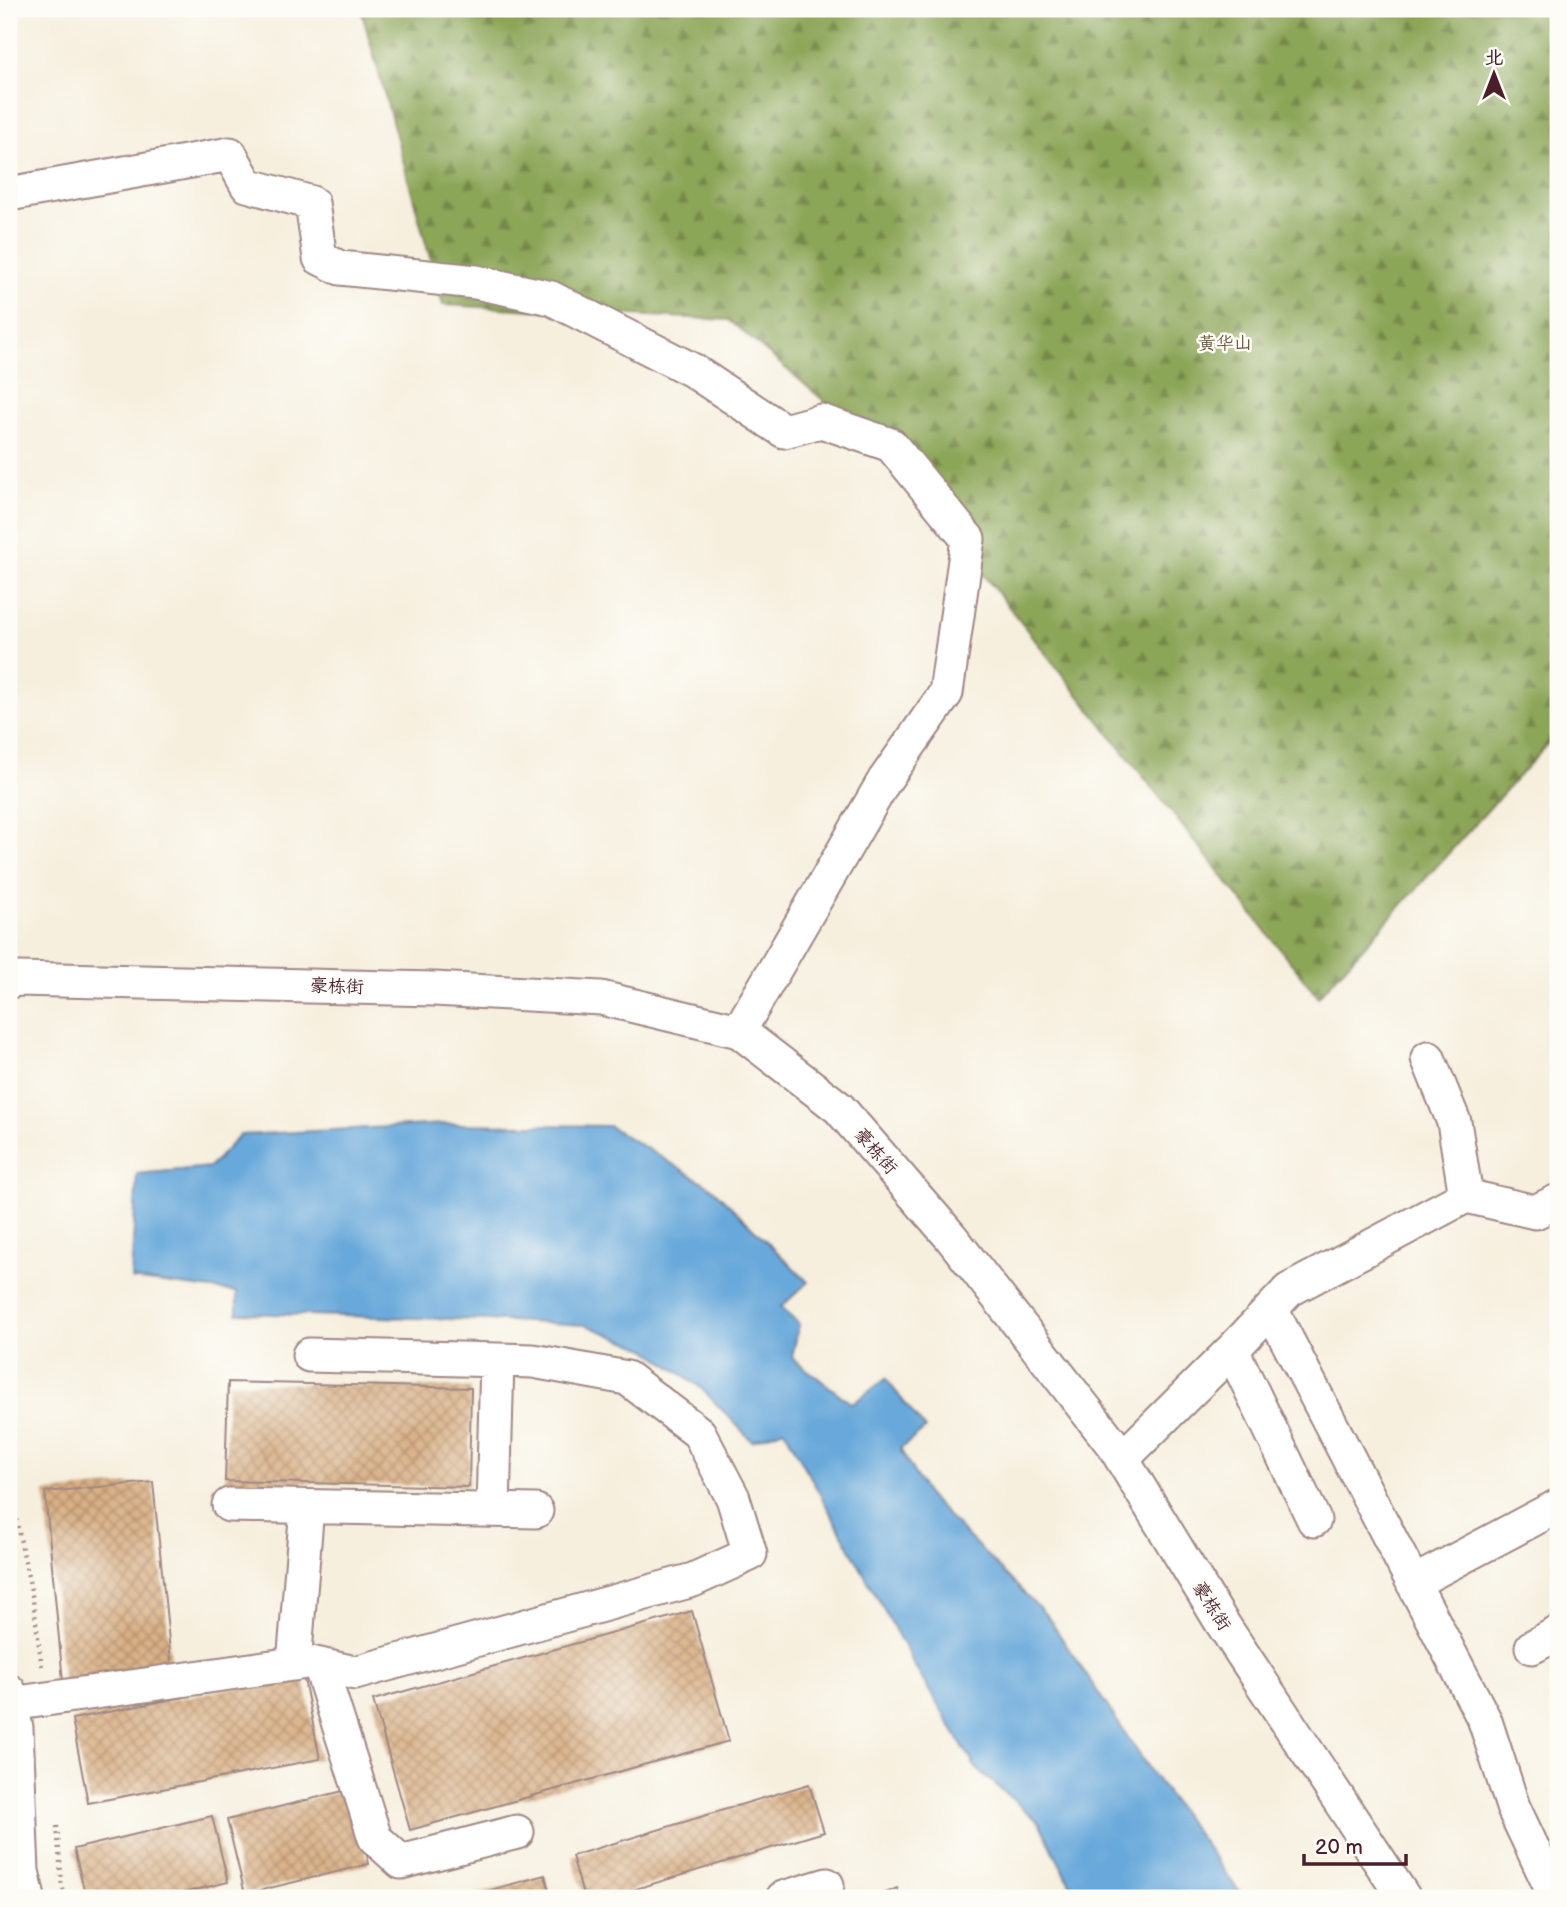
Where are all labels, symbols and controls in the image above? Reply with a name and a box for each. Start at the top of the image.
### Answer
north arrow [1458,38,1528,108]
text: 北 [1484,47,1504,70]
park label: 黄华山 [1198,333,1252,354]
street label: 豪栋街 [310,975,364,998]
street label: 豪栋街 [850,1124,901,1179]
street label: 豪栋街 [1188,1578,1235,1635]
scale bar [1304,1823,1406,1867]
text: 20 m [1315,1835,1363,1860]

